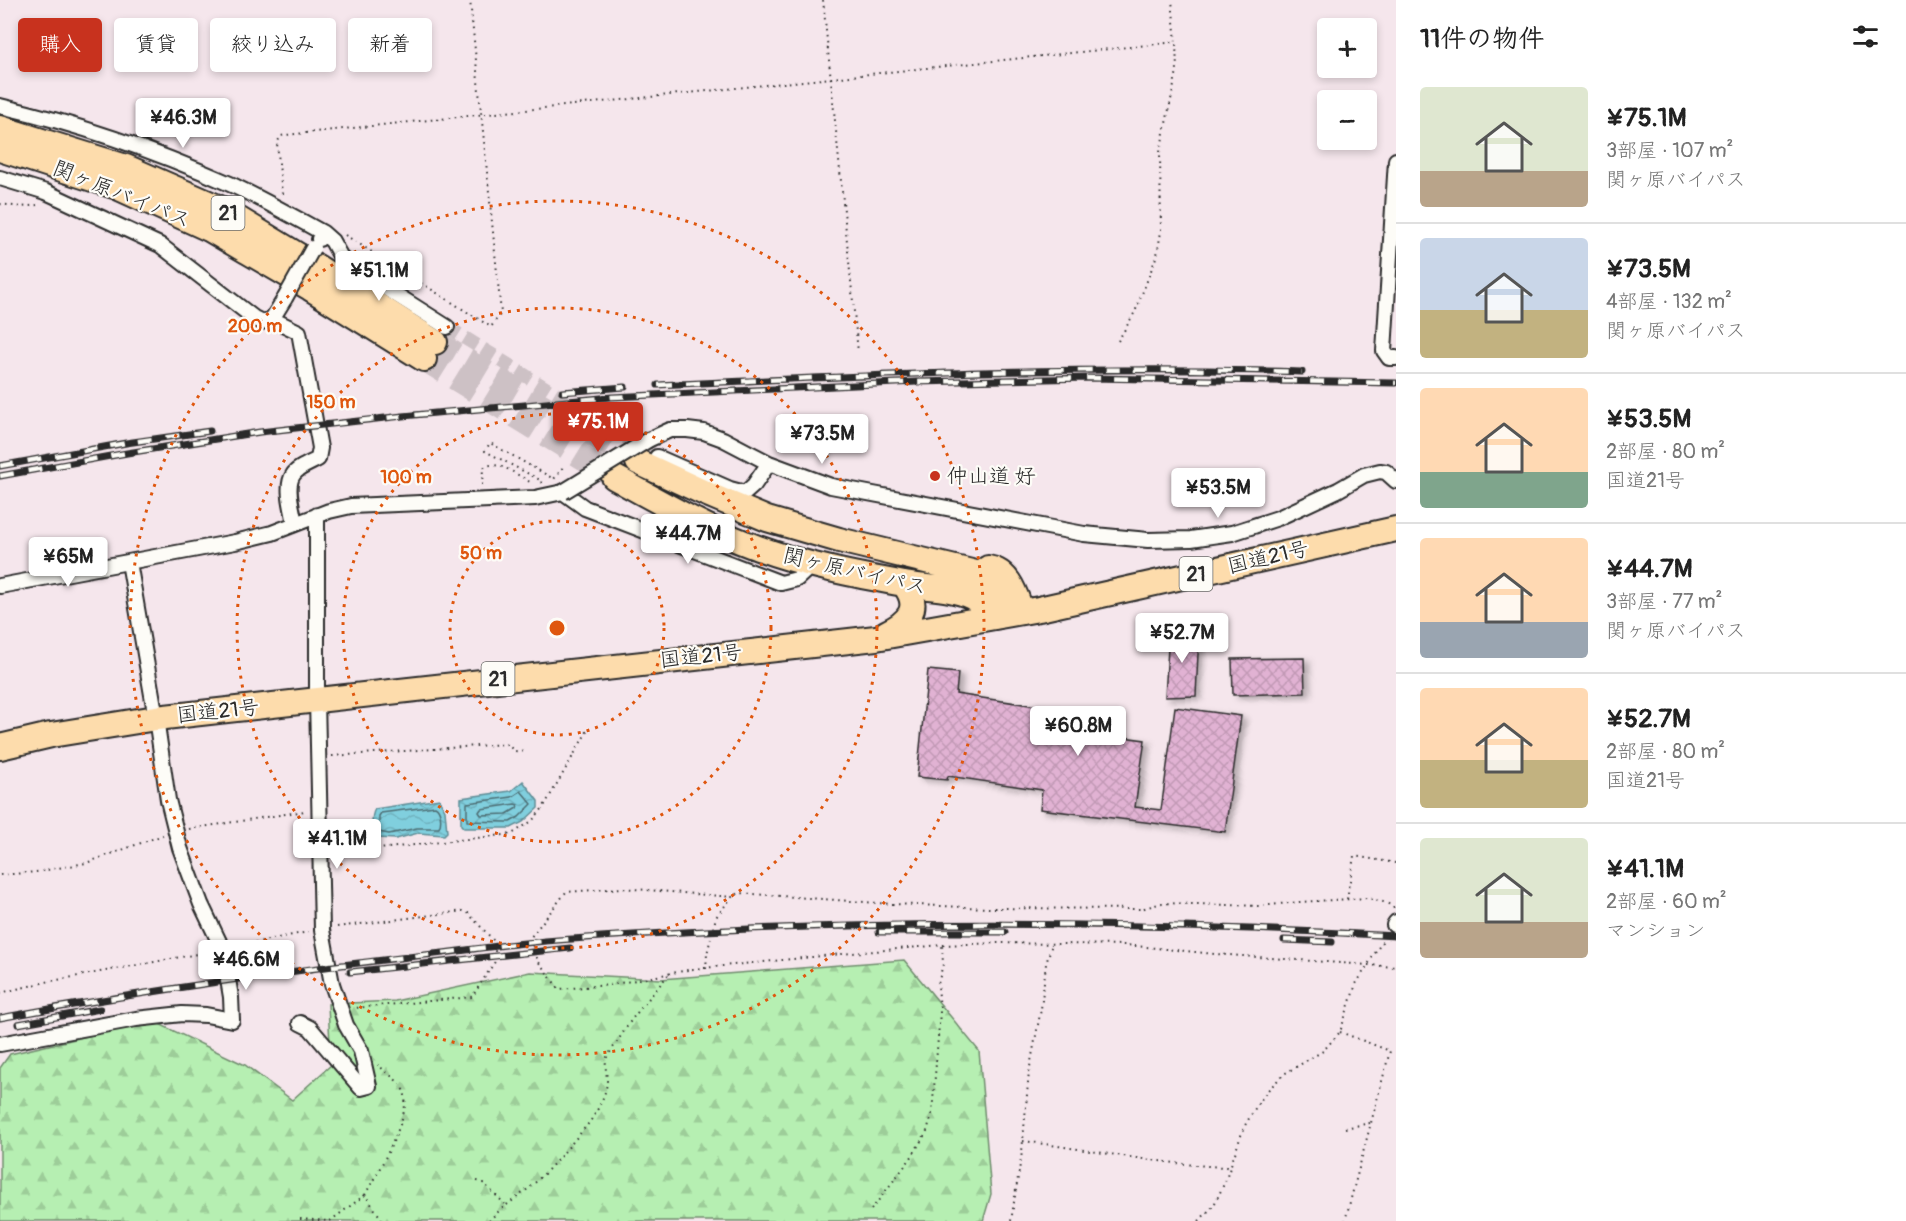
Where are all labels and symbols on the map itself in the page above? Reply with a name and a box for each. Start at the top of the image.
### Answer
pin: ¥46.3M [134,98,232,149]
street label: 関ヶ原バイパス [49,154,195,234]
road number: 21 [212,196,244,230]
pin: ¥51.1M [330,251,428,302]
text: 200 m [228,315,282,338]
text: 150 m [307,391,356,414]
pin: ¥75.1M [549,402,647,453]
pin: ¥73.5M [773,414,871,465]
place label: 仲山道 好 [947,463,1036,490]
text: 100 m [380,466,432,489]
pin: ¥53.5M [1169,468,1267,519]
marker: 仲山道 好 [928,469,942,483]
pin: ¥44.7M [639,514,737,565]
street label: 国道21号 [1225,535,1312,580]
pin: ¥65M [32,537,104,588]
text: 50 m [460,542,502,565]
street label: 関ヶ原バイパス [780,542,929,601]
road number: 21 [1180,557,1212,591]
pin: ¥52.7M [1133,613,1231,664]
centre of rings [547,618,567,638]
street label: 国道21号 [658,639,744,674]
road number: 21 [482,662,514,696]
street label: 国道21号 [175,694,261,729]
pin: ¥60.8M [1029,706,1127,757]
pin: ¥41.1M [288,819,386,870]
pin: ¥46.6M [197,940,295,991]

